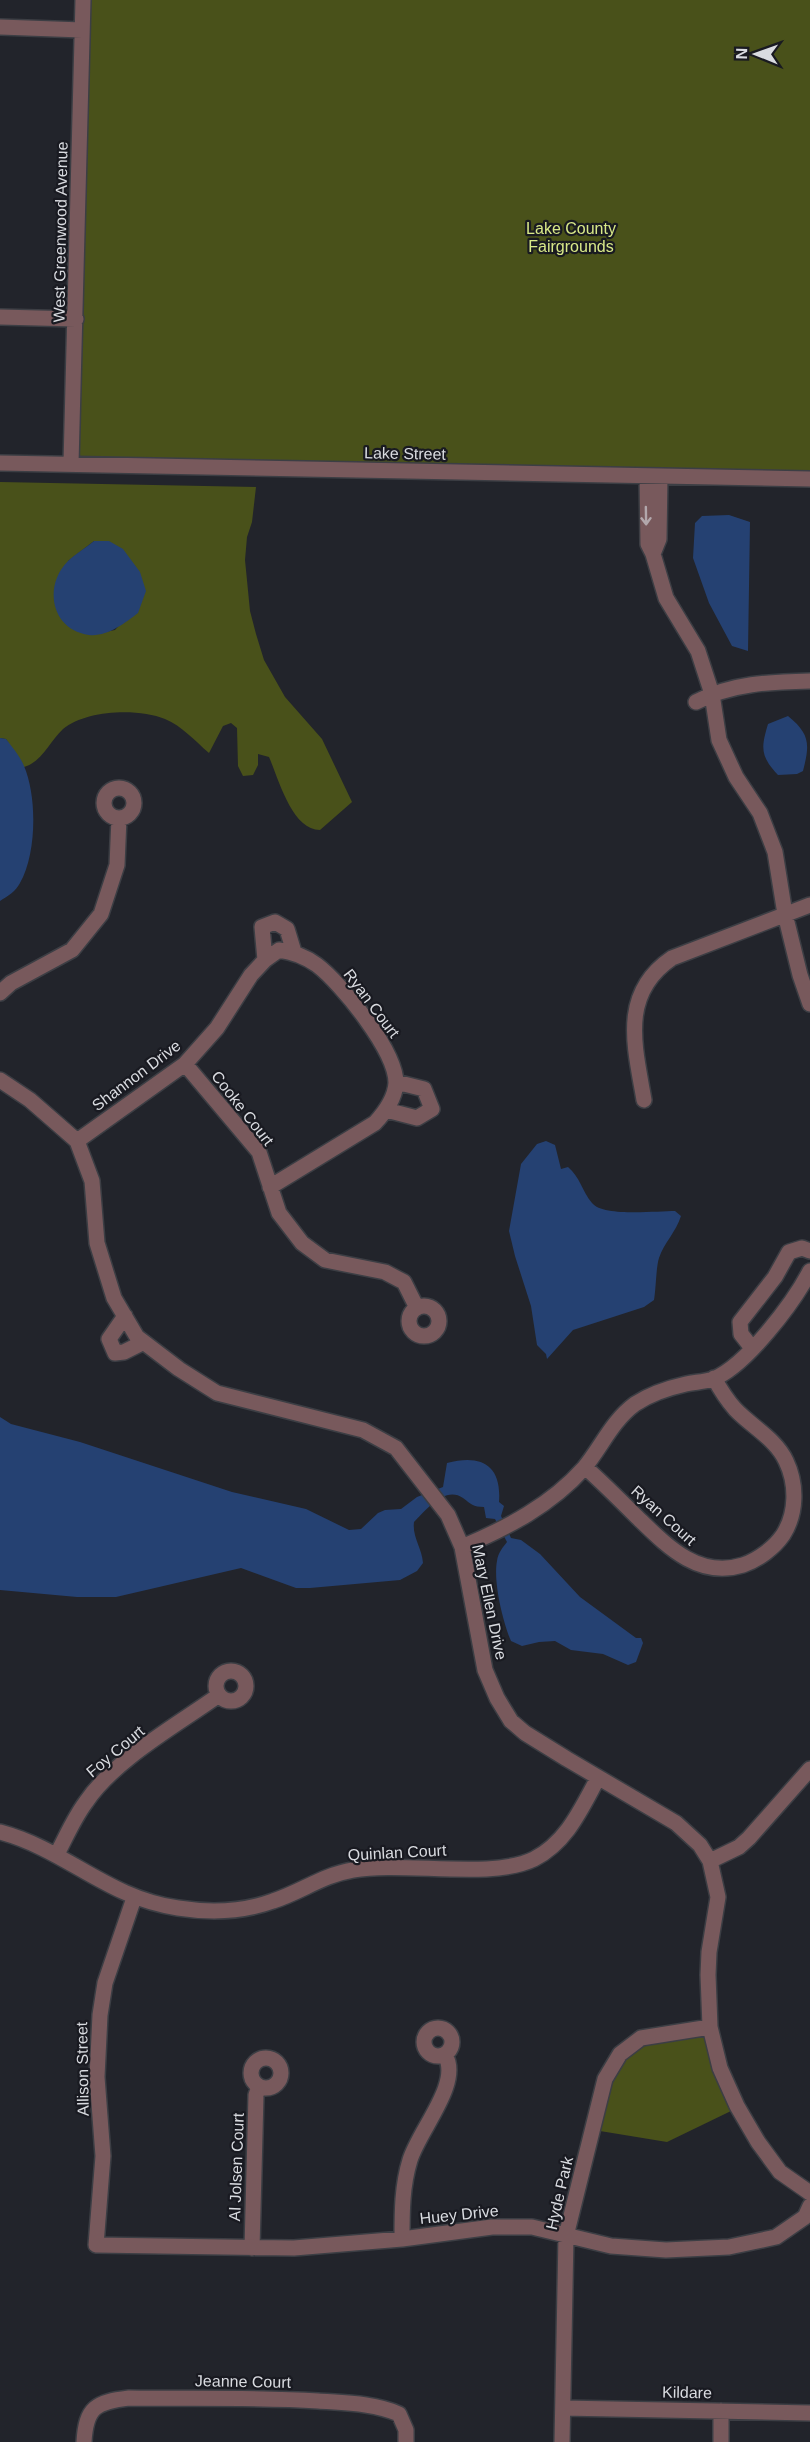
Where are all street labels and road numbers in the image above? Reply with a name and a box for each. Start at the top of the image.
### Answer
street label: West Greenwood Avenue [50,141,71,323]
street label: Lake Street [364,444,447,463]
street label: Ryan Court [340,966,403,1041]
street label: Shannon Drive [89,1037,184,1114]
street label: Cooke Court [208,1068,277,1149]
street label: Ryan Court [628,1482,700,1549]
street label: Mary Ellen Drive [469,1543,510,1661]
street label: Foy Court [83,1722,148,1780]
street label: Quinlan Court [347,1841,447,1864]
street label: Allison Street [73,2021,92,2116]
street label: Al Jolsen Court [226,2112,247,2222]
street label: Hyde Park [543,2154,576,2231]
street label: Huey Drive [419,2202,499,2227]
street label: Jeanne Court [195,2372,292,2391]
street label: Kildare [662,2384,712,2401]

